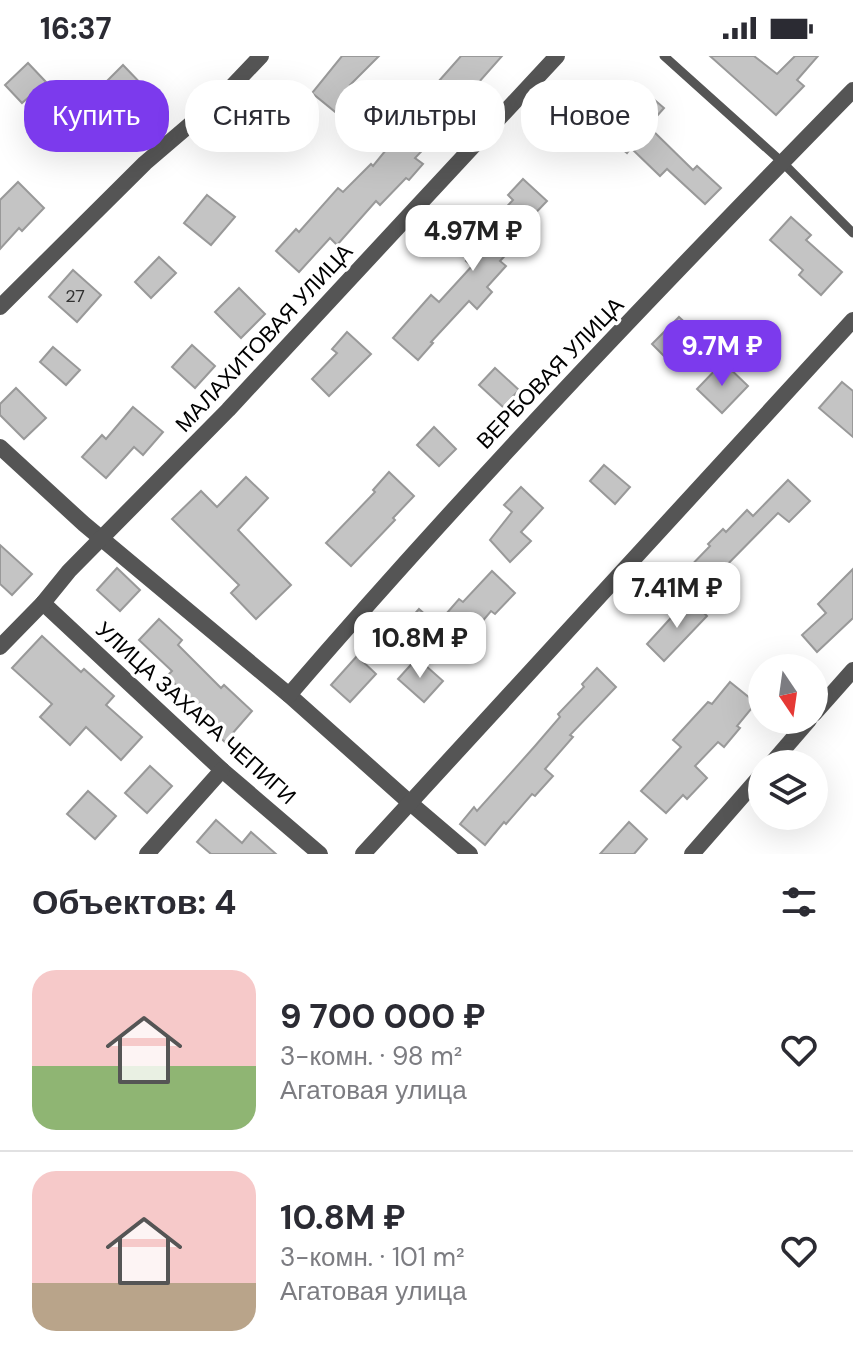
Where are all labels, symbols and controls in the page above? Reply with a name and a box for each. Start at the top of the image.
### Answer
text: 16:37 [40,9,112,48]
chip: Купить [24,80,169,152]
chip: Снять [185,80,319,152]
chip: Фильтры [335,80,505,152]
chip: Новое [521,80,658,152]
pin: 4.97M ₽ [399,205,547,273]
text: 4.97M ₽ [423,214,523,248]
street label: МАЛАХИТОВАЯ УЛИЦА [169,237,359,438]
house number: 27 [65,284,85,308]
street label: ВЕРБОВАЯ УЛИЦА [470,291,630,455]
pin: 9.7M ₽ [657,320,787,388]
text: 9.7M ₽ [681,329,763,363]
pin: 7.41M ₽ [603,562,751,630]
text: 7.41M ₽ [631,571,723,605]
pin: 10.8M ₽ [346,612,494,680]
street label: УЛИЦА ЗАХАРА ЧЕПИГИ [90,615,302,811]
text: 10.8M ₽ [372,621,468,655]
north arrow [748,654,828,734]
map controls [748,654,828,830]
button: layers [748,750,828,830]
text: Объектов: 4 [32,880,236,925]
icon: filters [777,880,821,924]
text: 9 700 000 ₽ [280,994,486,1039]
icon: home [96,1002,192,1098]
icon: heart [777,1028,821,1072]
text: 3-комн. · 98 m² [280,1039,462,1073]
text: Агатовая улица [280,1073,467,1107]
text: 10.8M ₽ [280,1195,405,1240]
icon: home [96,1203,192,1299]
icon: heart [777,1229,821,1273]
text: 3-комн. · 101 m² [280,1240,465,1274]
text: Агатовая улица [280,1274,467,1308]

